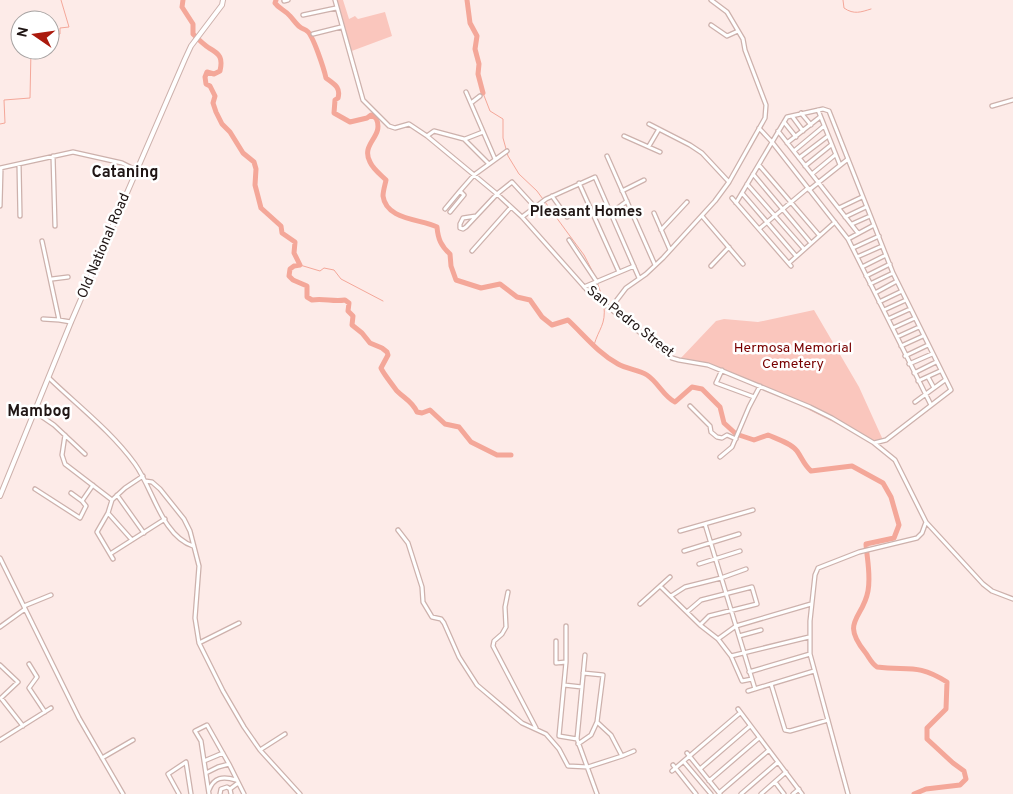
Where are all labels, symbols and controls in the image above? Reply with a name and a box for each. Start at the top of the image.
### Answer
north arrow [10,10,60,60]
text: N [14,26,33,39]
district label: Cataning [92,163,158,183]
street label: Old National Road [74,191,134,301]
district label: Pleasant Homes [530,203,642,222]
street label: San Pedro Street [583,283,677,361]
park label: Hermosa Memorial Cemetery [734,340,852,373]
district label: Mambog [7,402,71,422]

